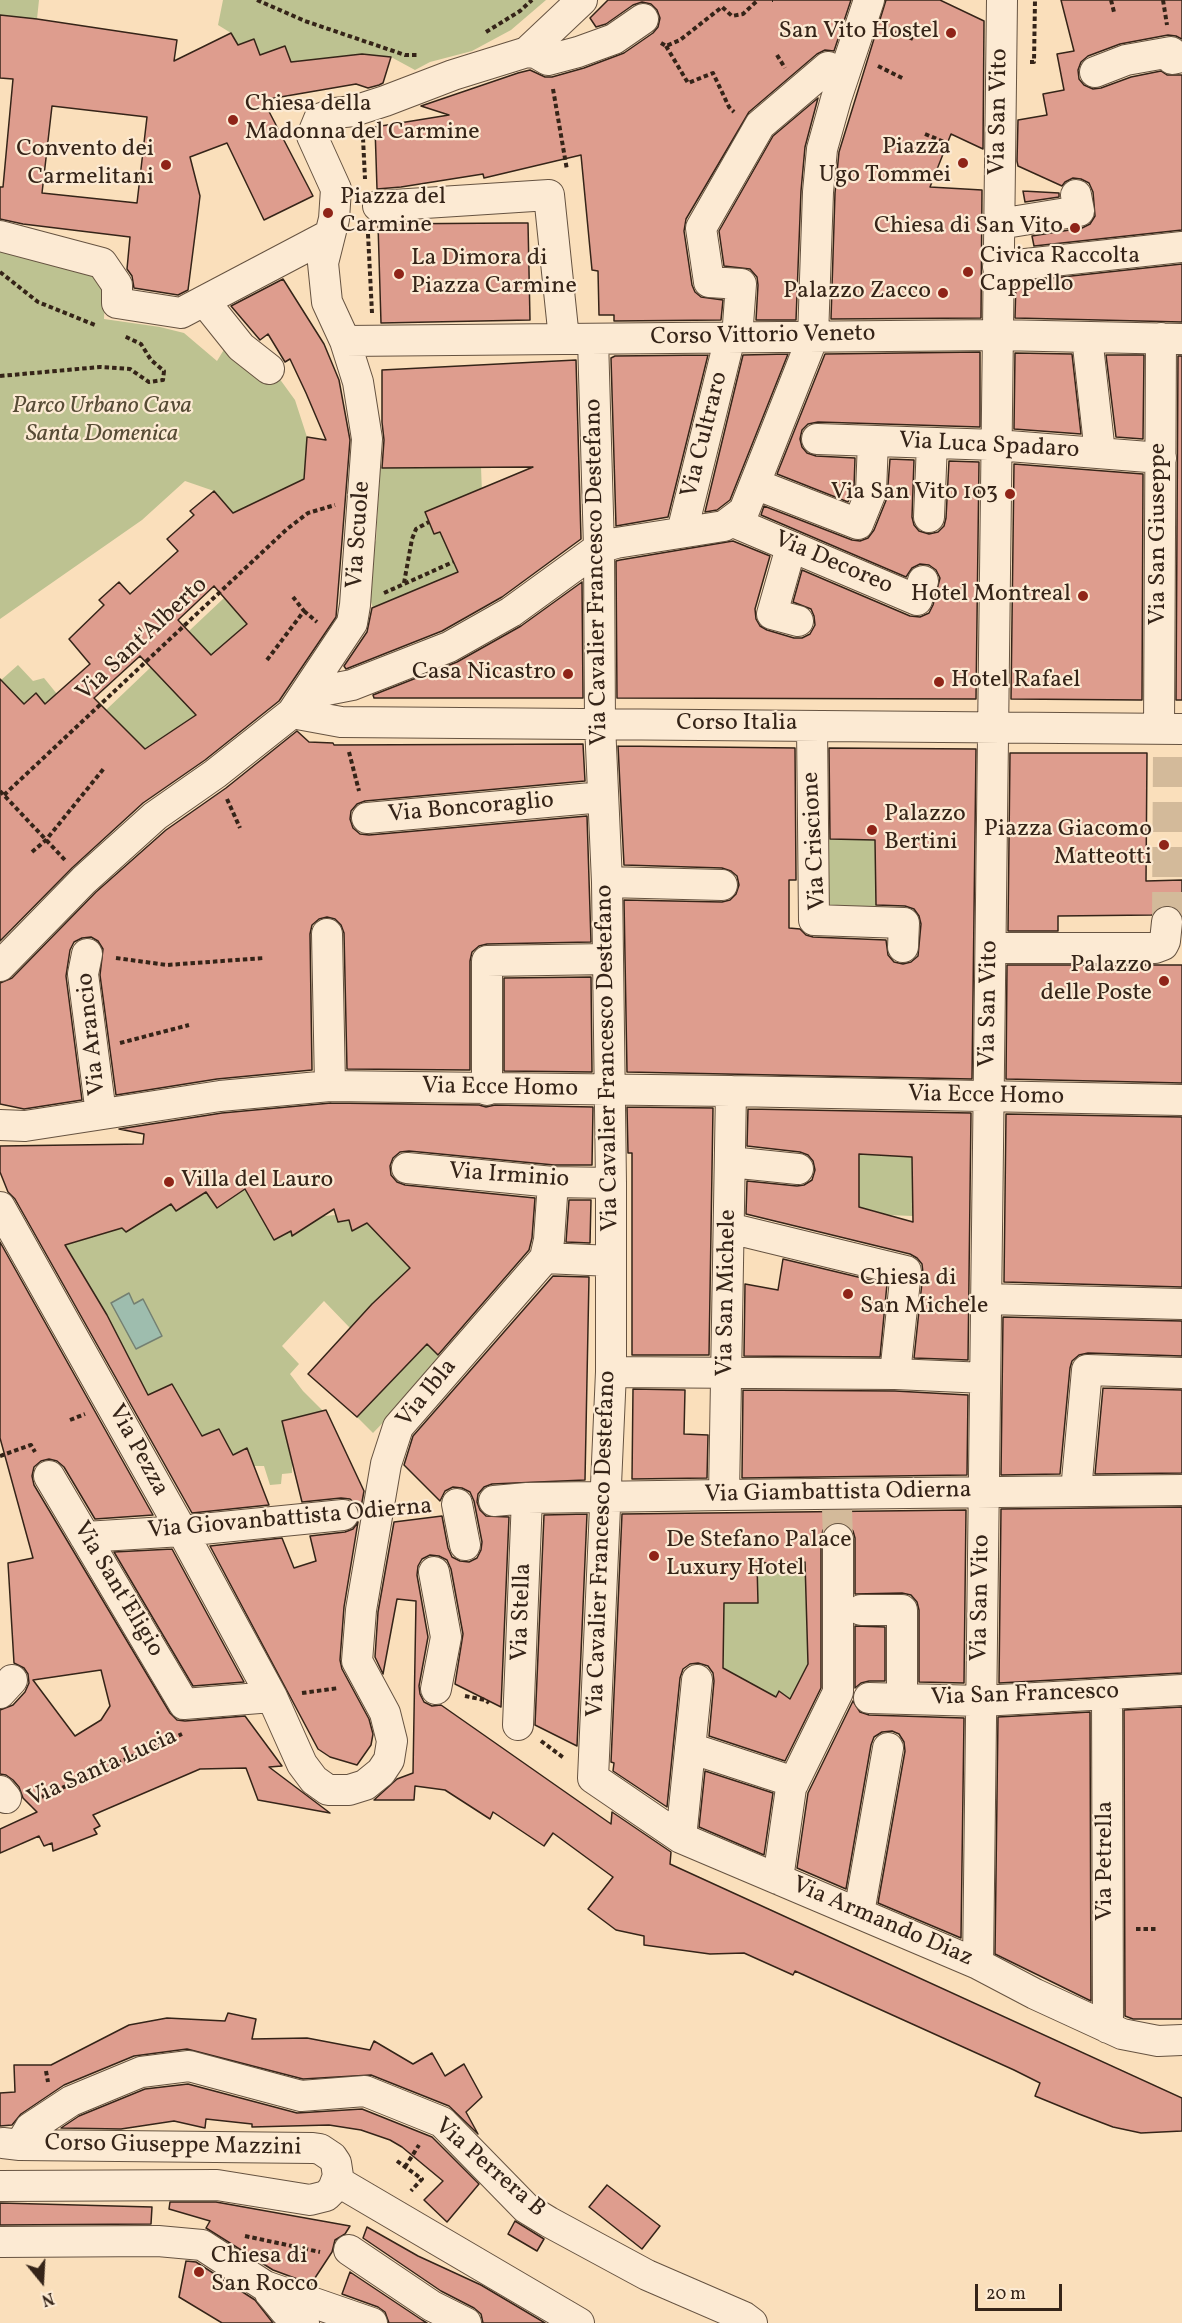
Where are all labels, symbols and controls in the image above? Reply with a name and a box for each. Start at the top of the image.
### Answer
place label: San Vito Hostel [779,19,939,47]
marker: San Vito Hostel [944,26,958,40]
street label: Via San Vito [984,48,1016,176]
place label: Chiesa della Madonna del Carmine [245,92,480,148]
marker: Chiesa della Madonna del Carmine [226,113,240,127]
place label: Piazza Ugo Tommei [819,135,951,191]
place label: Convento dei Carmelitani [16,137,154,193]
marker: Piazza Ugo Tommei [956,156,970,170]
marker: Convento dei Carmelitani [159,158,173,172]
place label: Piazza del Carmine [340,185,446,241]
marker: Piazza del Carmine [321,206,335,220]
place label: Chiesa di San Vito [874,214,1063,242]
marker: Chiesa di San Vito [1068,221,1082,235]
place label: Civica Raccolta Cappello [980,244,1140,300]
place label: La Dimora di Piazza Carmine [411,246,577,302]
marker: Civica Raccolta Cappello [961,265,975,279]
marker: La Dimora di Piazza Carmine [392,267,406,281]
place label: Palazzo Zacco [783,279,931,307]
marker: Palazzo Zacco [936,286,950,300]
street label: Corso Vittorio Veneto [650,321,876,353]
street label: Via Cultraro [676,369,736,501]
park label: Parco Urbano Cava Santa Domenica [12,394,192,450]
street label: Via Cavalier Francesco Destefano [581,398,615,746]
street label: Via Luca Spadaro [898,428,1080,466]
street label: Via San Giuseppe [1146,443,1174,625]
street label: Via Scuole [342,480,378,590]
place label: Via San Vito 103 [831,480,998,508]
marker: Via San Vito 103 [1003,487,1017,501]
street label: Via Decoreo [769,526,897,602]
street label: Via Sant'Alberto [71,572,215,708]
place label: Hotel Montreal [911,582,1071,610]
marker: Hotel Montreal [1076,589,1090,603]
place label: Casa Nicastro [412,660,556,688]
marker: Casa Nicastro [561,667,575,681]
place label: Hotel Rafael [951,668,1080,696]
marker: Hotel Rafael [932,675,946,689]
street label: Corso Italia [676,711,798,739]
street label: Via Criscione [798,771,834,911]
street label: Via Boncoraglio [387,787,555,831]
place label: Palazzo Bertini [884,802,966,858]
place label: Piazza Giacomo Matteotti [984,817,1152,873]
marker: Palazzo Bertini [865,823,879,837]
marker: Piazza Giacomo Matteotti [1157,838,1171,852]
street label: Via Cavalier Francesco Destefano [592,884,626,1232]
street label: Via San Vito [974,940,1006,1068]
place label: Palazzo delle Poste [1040,953,1152,1009]
street label: Via Arancio [72,971,114,1097]
marker: Palazzo delle Poste [1157,974,1171,988]
street label: Via Ecce Homo [422,1073,578,1105]
street label: Via Ecce Homo [908,1081,1064,1113]
street label: Via Irminio [448,1158,570,1196]
place label: Villa del Lauro [181,1168,333,1196]
marker: Villa del Lauro [162,1175,176,1189]
street label: Via San Michele [712,1209,744,1377]
place label: Chiesa di San Michele [860,1266,988,1322]
marker: Chiesa di San Michele [841,1287,855,1301]
street label: Via Ibla [392,1354,464,1434]
street label: Via Cavalier Francesco Destefano [583,1370,623,1718]
street label: Via Pezza [100,1400,174,1502]
street label: Via Giambattista Odierna [704,1477,972,1511]
street label: Via Giovanbattista Odierna [147,1493,433,1547]
street label: Via Sant'Eligio [65,1517,169,1663]
place label: De Stefano Palace Luxury Hotel [666,1528,852,1584]
street label: Via San Vito [966,1534,998,1662]
marker: De Stefano Palace Luxury Hotel [647,1549,661,1563]
street label: Via Stella [507,1562,539,1662]
street label: Via San Francesco [930,1678,1120,1714]
street label: Via Santa Lucia [24,1723,182,1815]
street label: Via Petrella [1093,1801,1121,1921]
street label: Via Armando Diaz [787,1872,977,1974]
street label: Via Perrera B [428,2113,550,2225]
street label: Corso Giuseppe Mazzini [44,2130,302,2164]
place label: Chiesa di San Rocco [211,2244,318,2300]
north arrow [12,2251,72,2311]
marker: Chiesa di San Rocco [192,2265,206,2279]
scale bar [978,2272,1065,2310]
text: 20 m [986,2282,1026,2307]
text: N [39,2286,56,2310]

